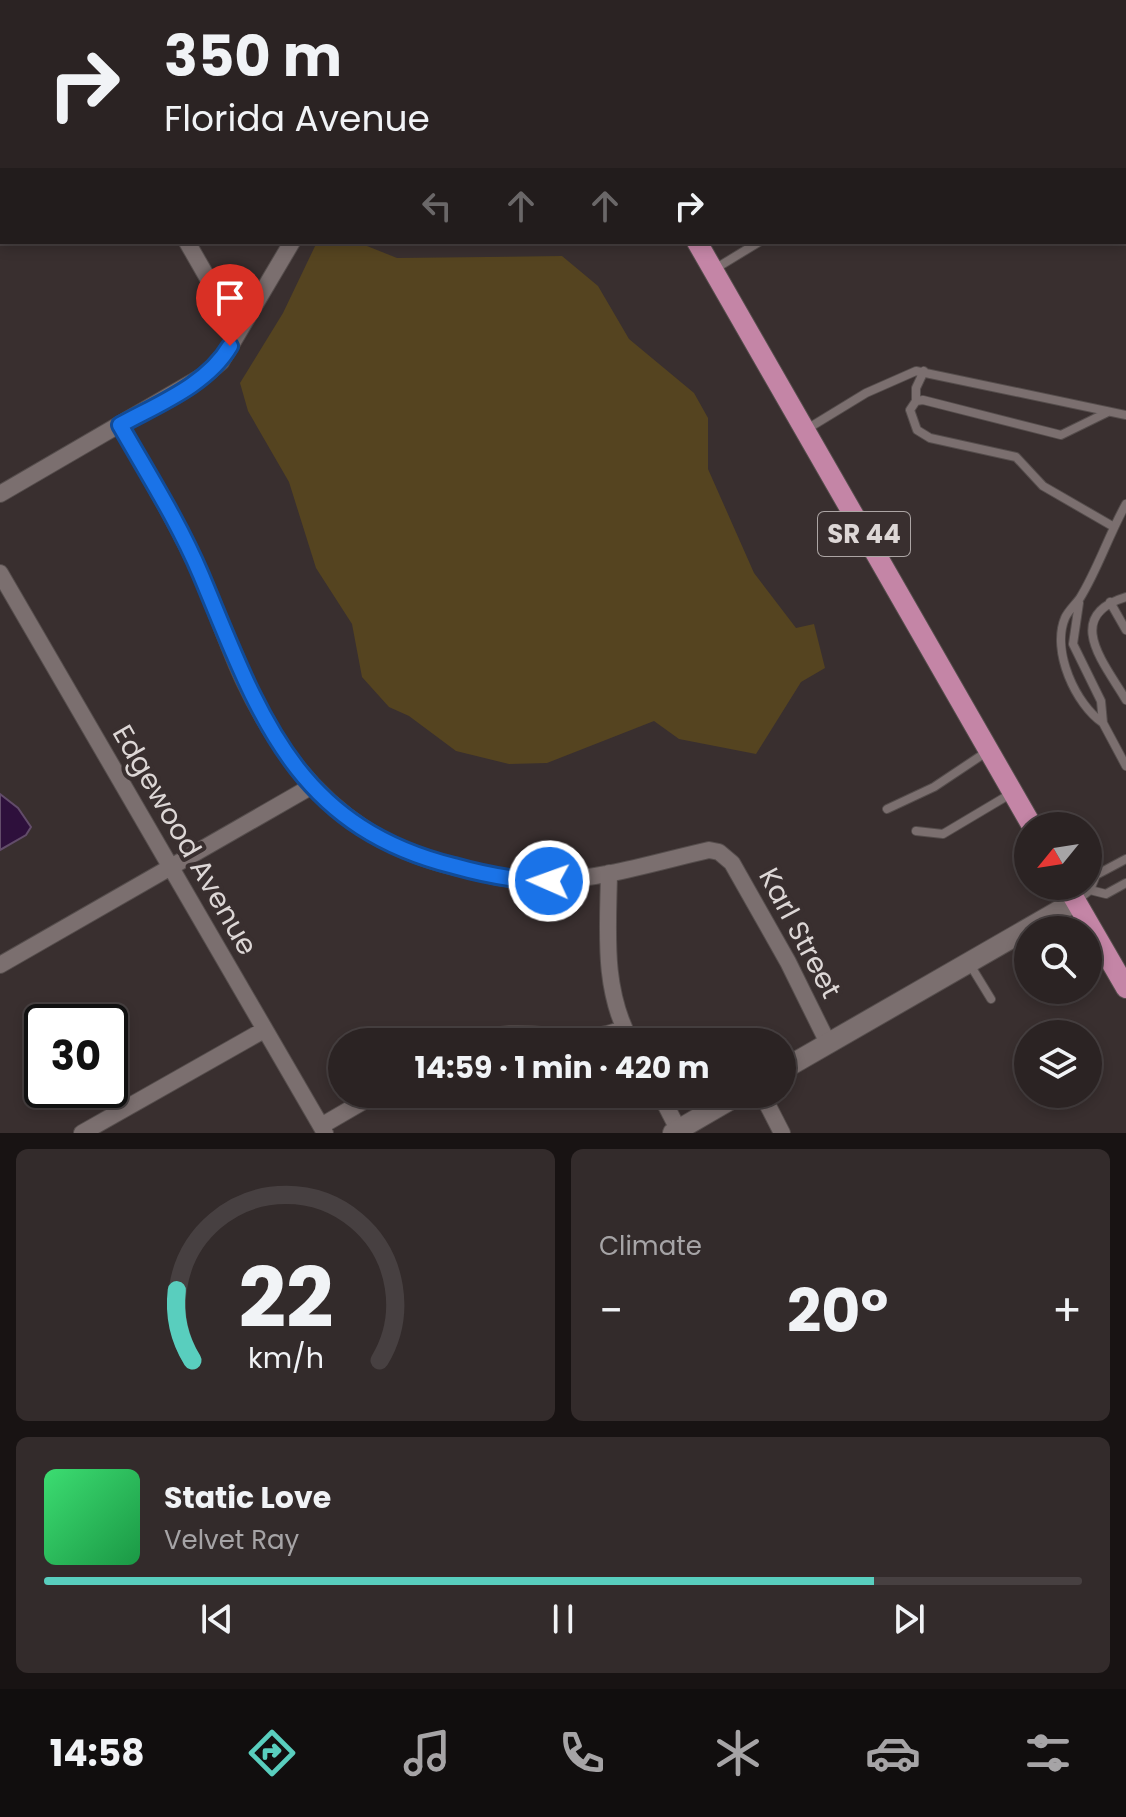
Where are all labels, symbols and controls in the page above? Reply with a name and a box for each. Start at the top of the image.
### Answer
text: 350 m [164,17,342,96]
icon: right [32,32,136,136]
text: Florida Avenue [164,93,430,144]
icon: left [415,184,459,228]
icon: ahead [499,184,543,228]
icon: ahead [583,184,627,228]
icon: right [667,184,711,228]
pin [196,264,264,346]
icon: arrive [208,276,252,320]
road number: SR 44 [818,512,910,556]
street label: Edgewood Avenue [103,718,267,962]
north arrow [1014,812,1102,900]
map controls [1014,812,1102,1108]
position arrow [507,839,591,923]
street label: Karl Street [749,861,851,1005]
button: search [1014,916,1102,1004]
speed limit sign: 30 [24,1004,128,1108]
button: layers [1014,1020,1102,1108]
text: 14:59 · 1 min · 420 m [414,1046,710,1089]
text: Climate [599,1228,702,1264]
text: 22 [238,1240,333,1356]
text: 20° [787,1269,888,1353]
text: − [599,1280,623,1341]
text: + [1052,1280,1082,1341]
text: km/h [247,1338,324,1378]
text: Static Love [164,1476,331,1519]
text: Velvet Ray [164,1522,299,1558]
icon: previous [195,1597,239,1641]
icon: pause [541,1597,585,1641]
icon: next [887,1597,931,1641]
icon: directions [244,1725,300,1781]
icon: music [399,1725,455,1781]
icon: phone [554,1725,610,1781]
icon: climate [710,1725,766,1781]
icon: car [865,1725,921,1781]
icon: filters [1020,1725,1076,1781]
text: 14:58 [50,1728,145,1779]

